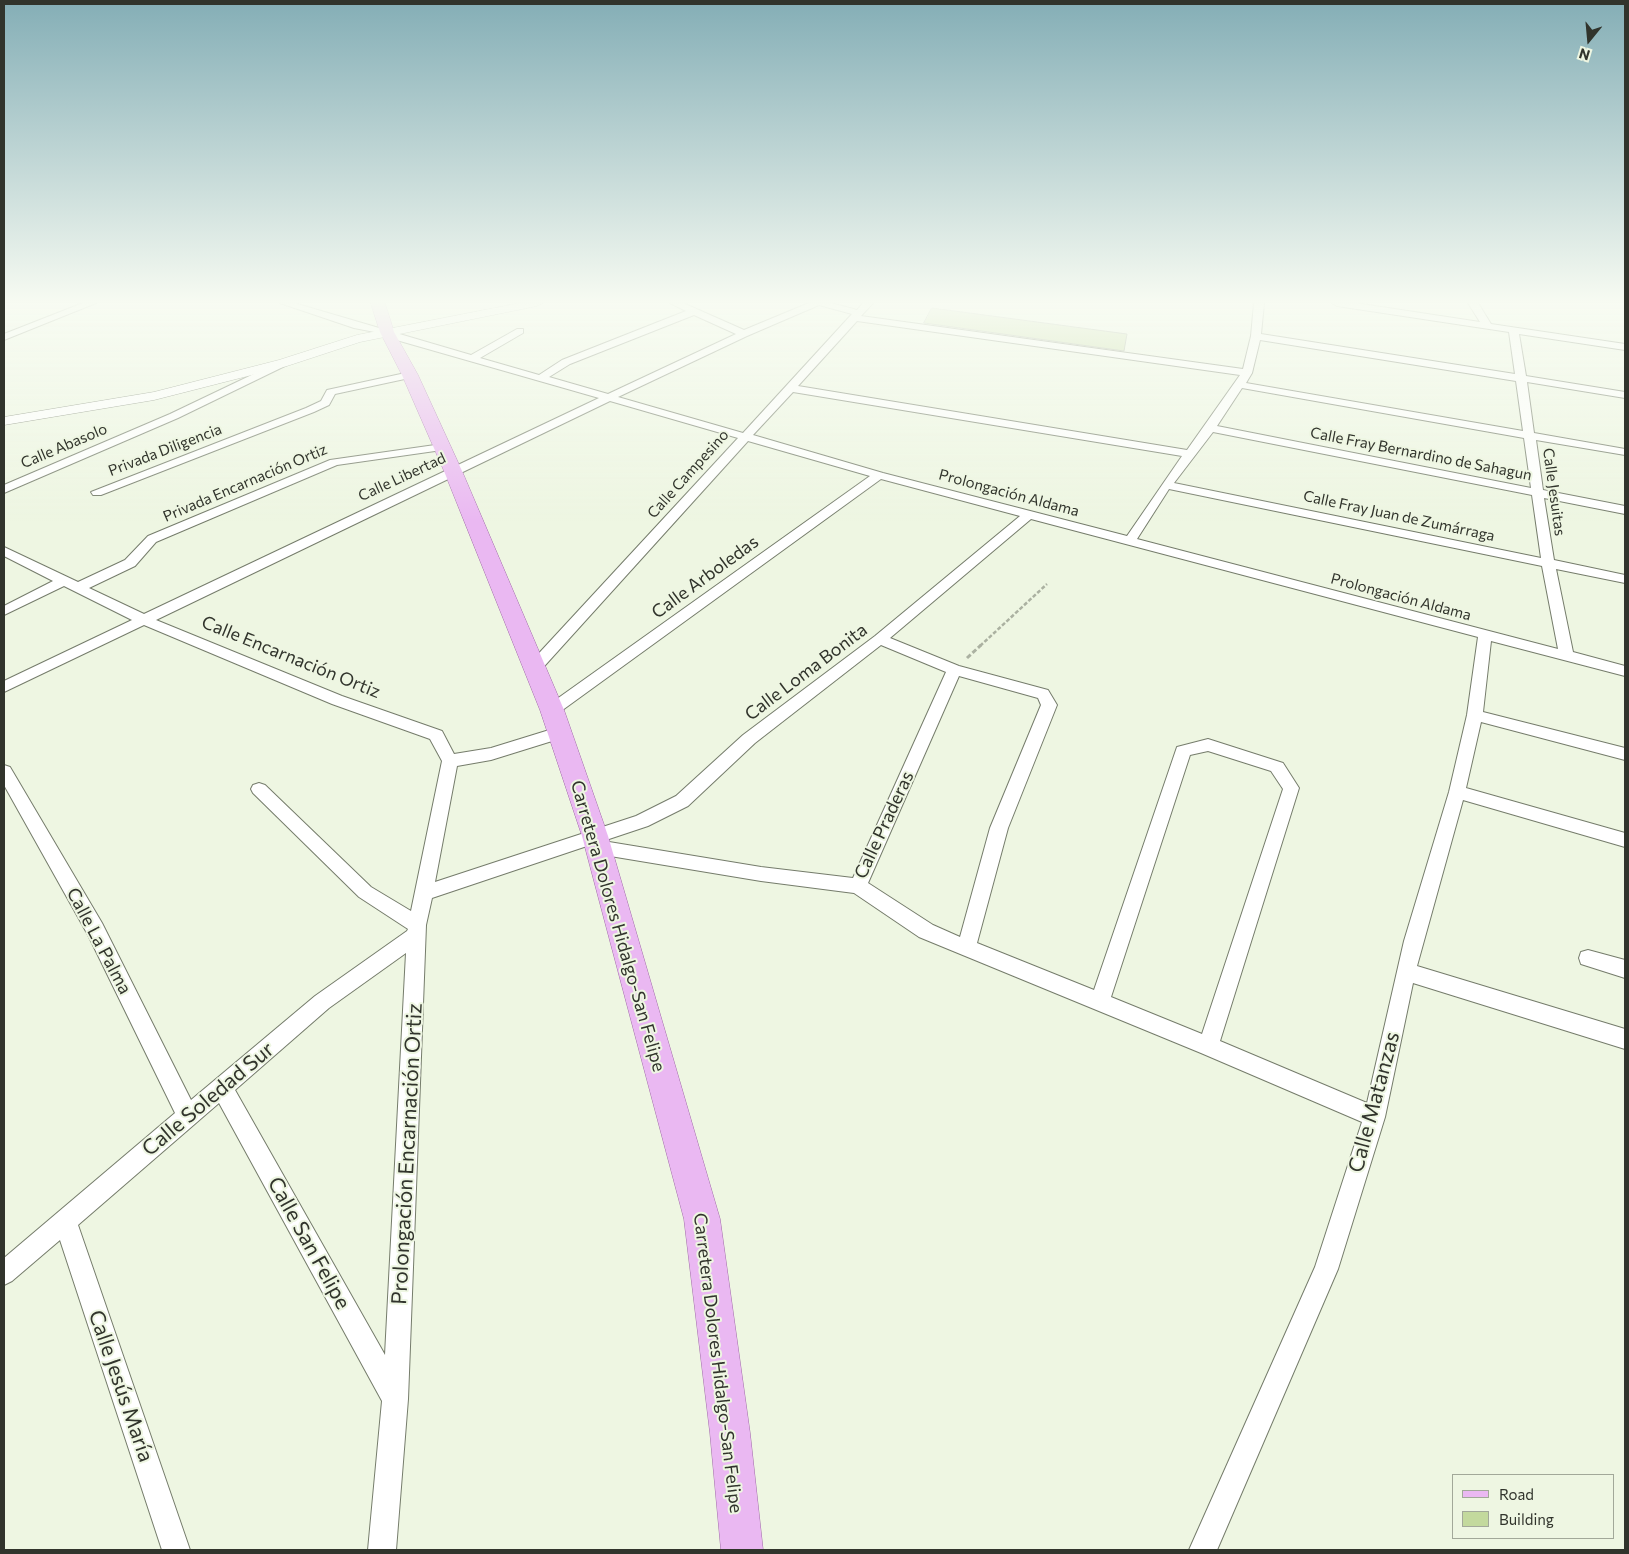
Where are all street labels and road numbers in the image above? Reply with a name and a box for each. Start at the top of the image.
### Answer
street label: Calle Abasolo [18,420,110,472]
street label: Privada Diligencia [106,420,224,480]
street label: Calle Fray Bernardino de Sahagun [1309,424,1533,484]
street label: Calle Campesino [644,426,732,522]
street label: Privada Encarnación Ortiz [160,440,330,526]
street label: Calle Jesuitas [1539,447,1569,537]
street label: Calle Libertad [355,449,449,505]
street label: Prolongación Aldama [937,466,1081,520]
street label: Calle Fray Juan de Zumárraga [1302,487,1496,545]
street label: Calle Arboledas [647,531,763,623]
street label: Prolongación Aldama [1329,570,1473,624]
street label: Calle Encarnación Ortiz [198,611,384,703]
street label: Calle Loma Bonita [741,619,871,725]
street label: Calle Praderas [850,768,918,882]
street label: Carretera Dolores Hidalgo-San Felipe [566,778,670,1074]
street label: Calle La Palma [62,884,136,998]
street label: Prolongación Encarnación Ortiz [387,1003,427,1305]
street label: Calle Matanzas [1343,1029,1405,1175]
street label: Calle Soledad Sur [137,1037,279,1161]
street label: Calle San Felipe [262,1172,356,1314]
street label: Carretera Dolores Hidalgo-San Felipe [689,1212,747,1514]
street label: Calle Jesús María [83,1307,159,1465]

